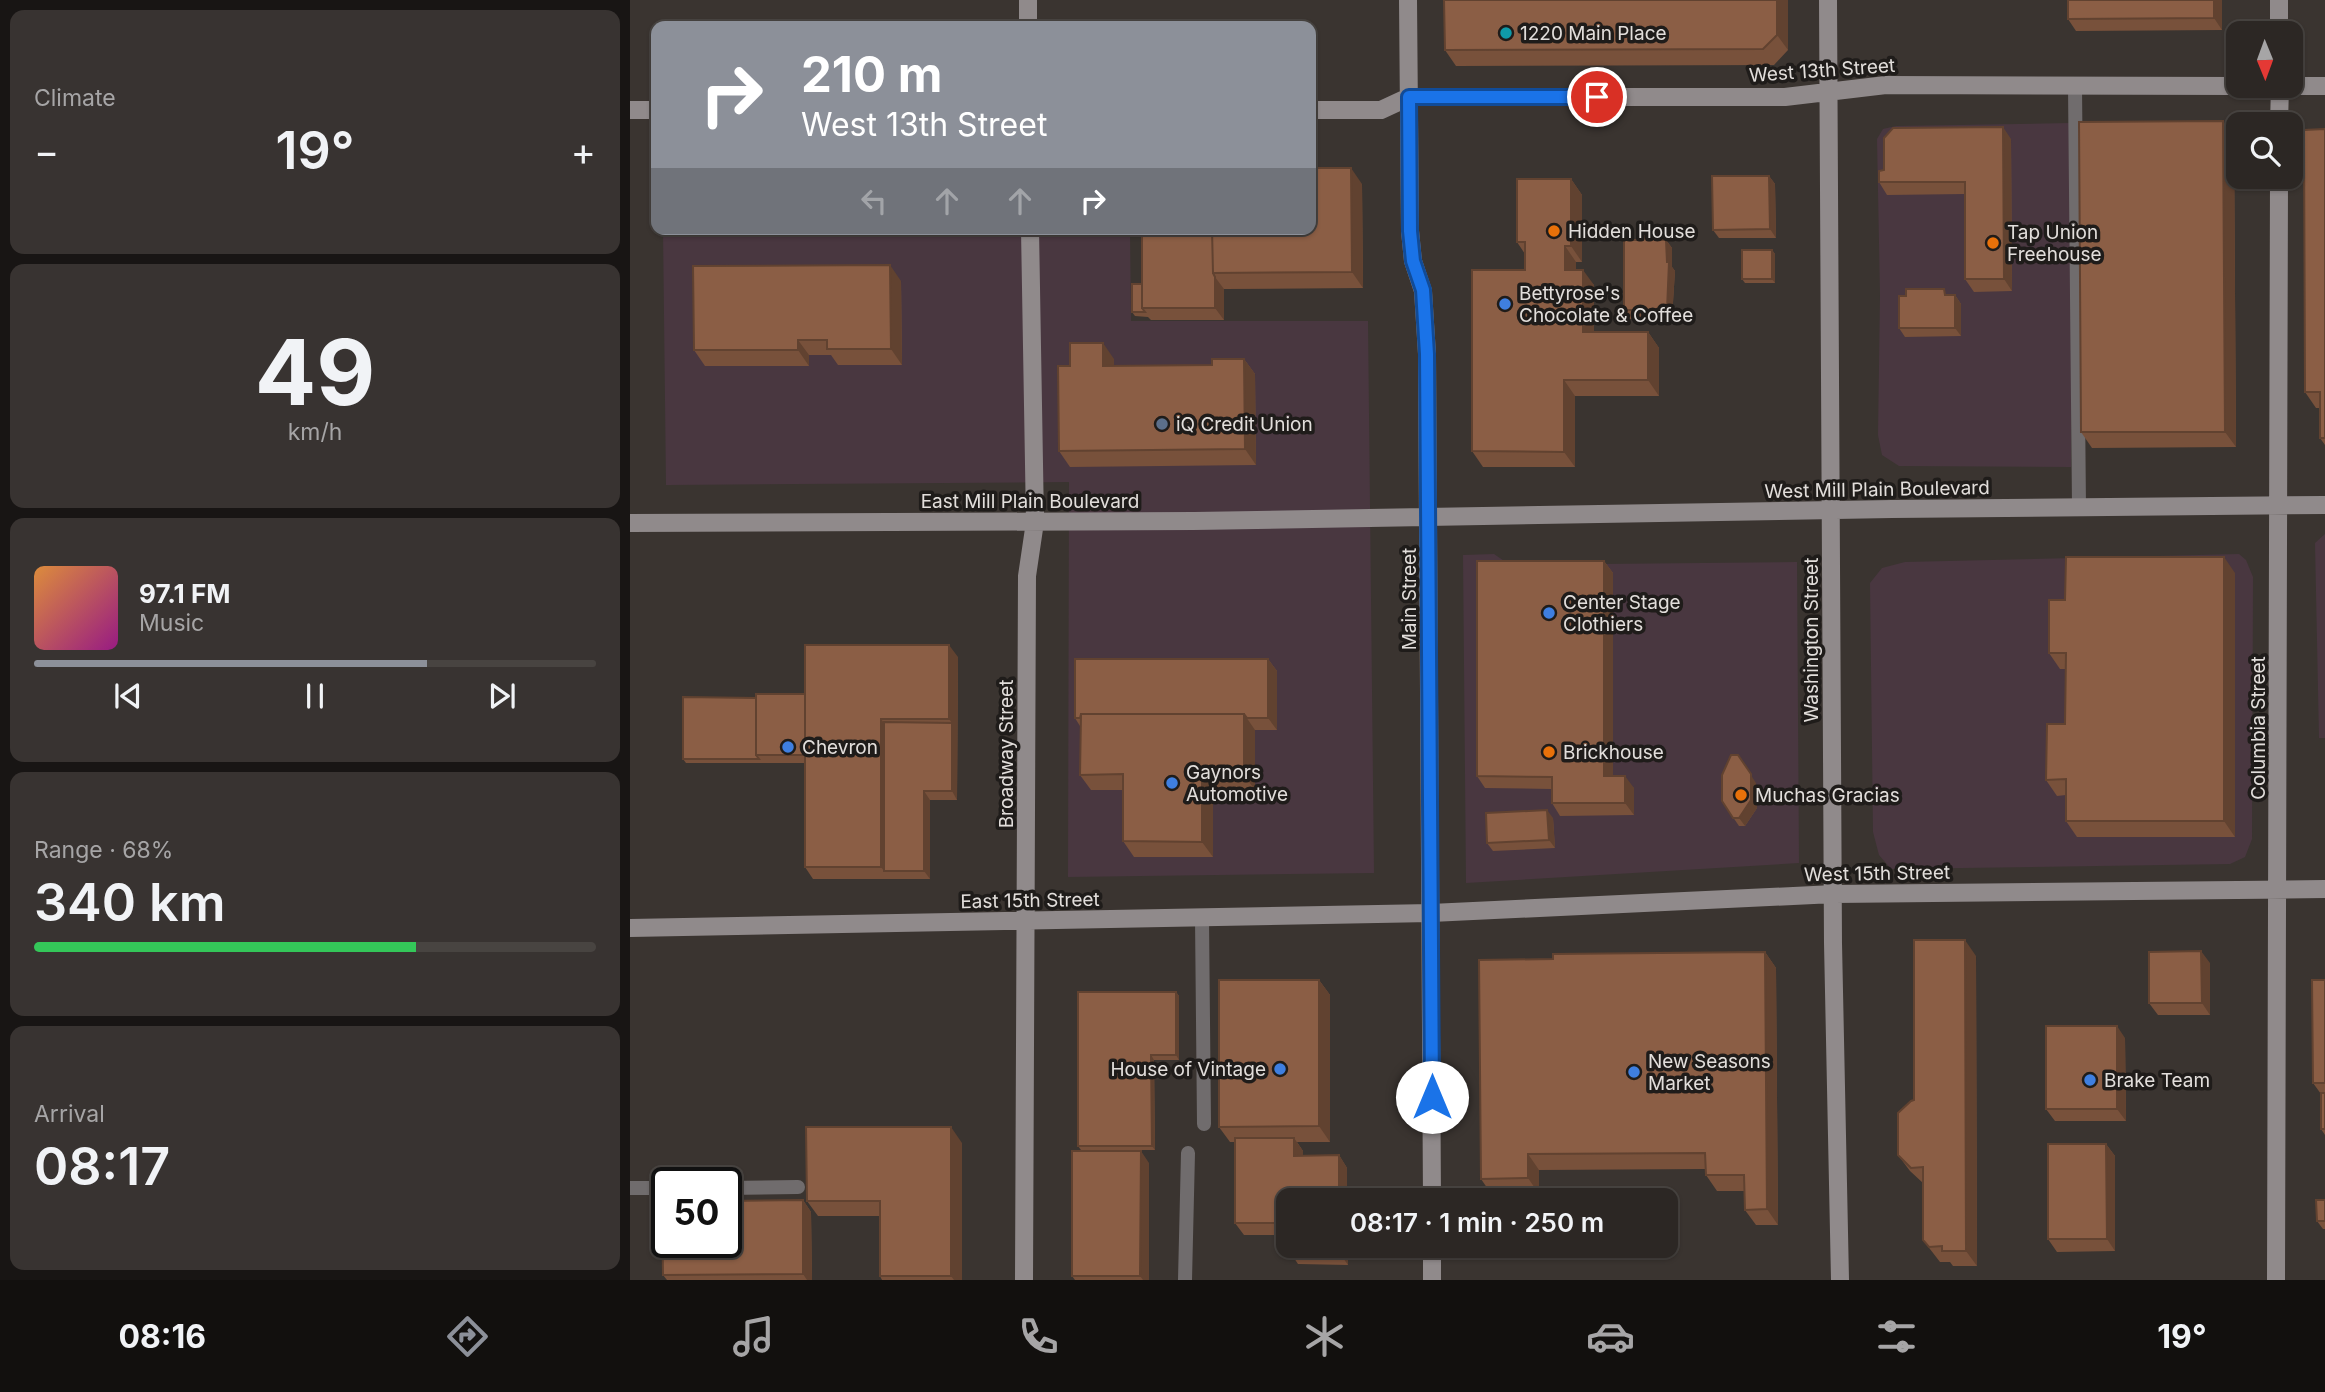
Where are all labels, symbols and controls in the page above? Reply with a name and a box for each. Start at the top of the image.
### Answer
north arrow [2226,21,2303,98]
map controls [2226,21,2303,189]
place label: 1220 Main Place [1520,22,1667,45]
marker: 1220 Main Place [1498,25,1514,41]
text: 210 m [801,45,942,104]
icon: right [686,49,777,140]
street label: West 13th Street [1748,54,1896,87]
pin [1567,67,1627,127]
icon: arrive [1578,78,1616,116]
text: Climate [34,84,116,112]
text: West 13th Street [801,105,1047,144]
button: search [2226,112,2303,189]
text: 19° [275,119,355,182]
text: − [34,128,59,174]
text: + [571,128,596,174]
icon: left [855,182,893,220]
icon: ahead [928,182,966,220]
icon: ahead [1001,182,1039,220]
icon: right [1074,182,1112,220]
place label: Hidden House [1568,220,1696,243]
place label: Tap Union Freehouse [2007,221,2102,266]
marker: Hidden House [1546,223,1562,239]
marker: Tap Union Freehouse [1985,235,2001,251]
place label: Bettyrose's Chocolate & Coffee [1519,282,1693,327]
marker: Bettyrose's Chocolate & Coffee [1497,296,1513,312]
text: 49 [255,317,375,427]
place label: iQ Credit Union [1176,413,1313,436]
marker: iQ Credit Union [1154,416,1170,432]
text: km/h [288,418,342,446]
street label: West Mill Plain Boulevard [1764,476,1990,503]
street label: East Mill Plain Boulevard [921,490,1139,513]
street label: Main Street [1398,548,1421,650]
street label: Washington Street [1800,558,1823,722]
text: 97.1 FM [139,578,230,609]
place label: Center Stage Clothiers [1563,591,1681,636]
marker: Center Stage Clothiers [1541,605,1557,621]
text: Music [139,609,204,637]
street label: Columbia Street [2247,656,2270,800]
icon: previous [109,677,147,715]
icon: pause [296,677,334,715]
icon: next [483,677,521,715]
street label: Broadway Street [995,680,1018,828]
place label: Chevron [802,736,878,759]
marker: Chevron [780,739,796,755]
place label: Brickhouse [1563,741,1664,764]
marker: Brickhouse [1541,744,1557,760]
place label: Gaynors Automotive [1186,761,1288,806]
marker: Gaynors Automotive [1164,775,1180,791]
place label: Muchas Gracias [1755,784,1900,807]
marker: Muchas Gracias [1733,787,1749,803]
text: Range · 68% [34,836,173,864]
street label: West 15th Street [1804,861,1950,886]
text: 340 km [34,871,226,934]
street label: East 15th Street [960,888,1100,913]
place label: New Seasons Market [1648,1050,1771,1095]
place label: House of Vintage [1110,1058,1266,1081]
position arrow [1395,1060,1469,1134]
marker: House of Vintage [1272,1061,1288,1077]
marker: New Seasons Market [1626,1064,1642,1080]
place label: Brake Team [2104,1069,2210,1092]
marker: Brake Team [2082,1072,2098,1088]
text: Arrival [34,1100,105,1128]
text: 08:17 [34,1135,170,1198]
speed limit sign: 50 [651,1167,742,1258]
text: 08:17 · 1 min · 250 m [1350,1207,1604,1238]
icon: directions [443,1312,492,1361]
icon: music [729,1312,778,1361]
icon: phone [1014,1312,1063,1361]
icon: climate [1300,1312,1349,1361]
icon: car [1586,1312,1635,1361]
icon: filters [1872,1312,1921,1361]
text: 08:16 [118,1317,206,1356]
text: 19° [2157,1317,2207,1356]

